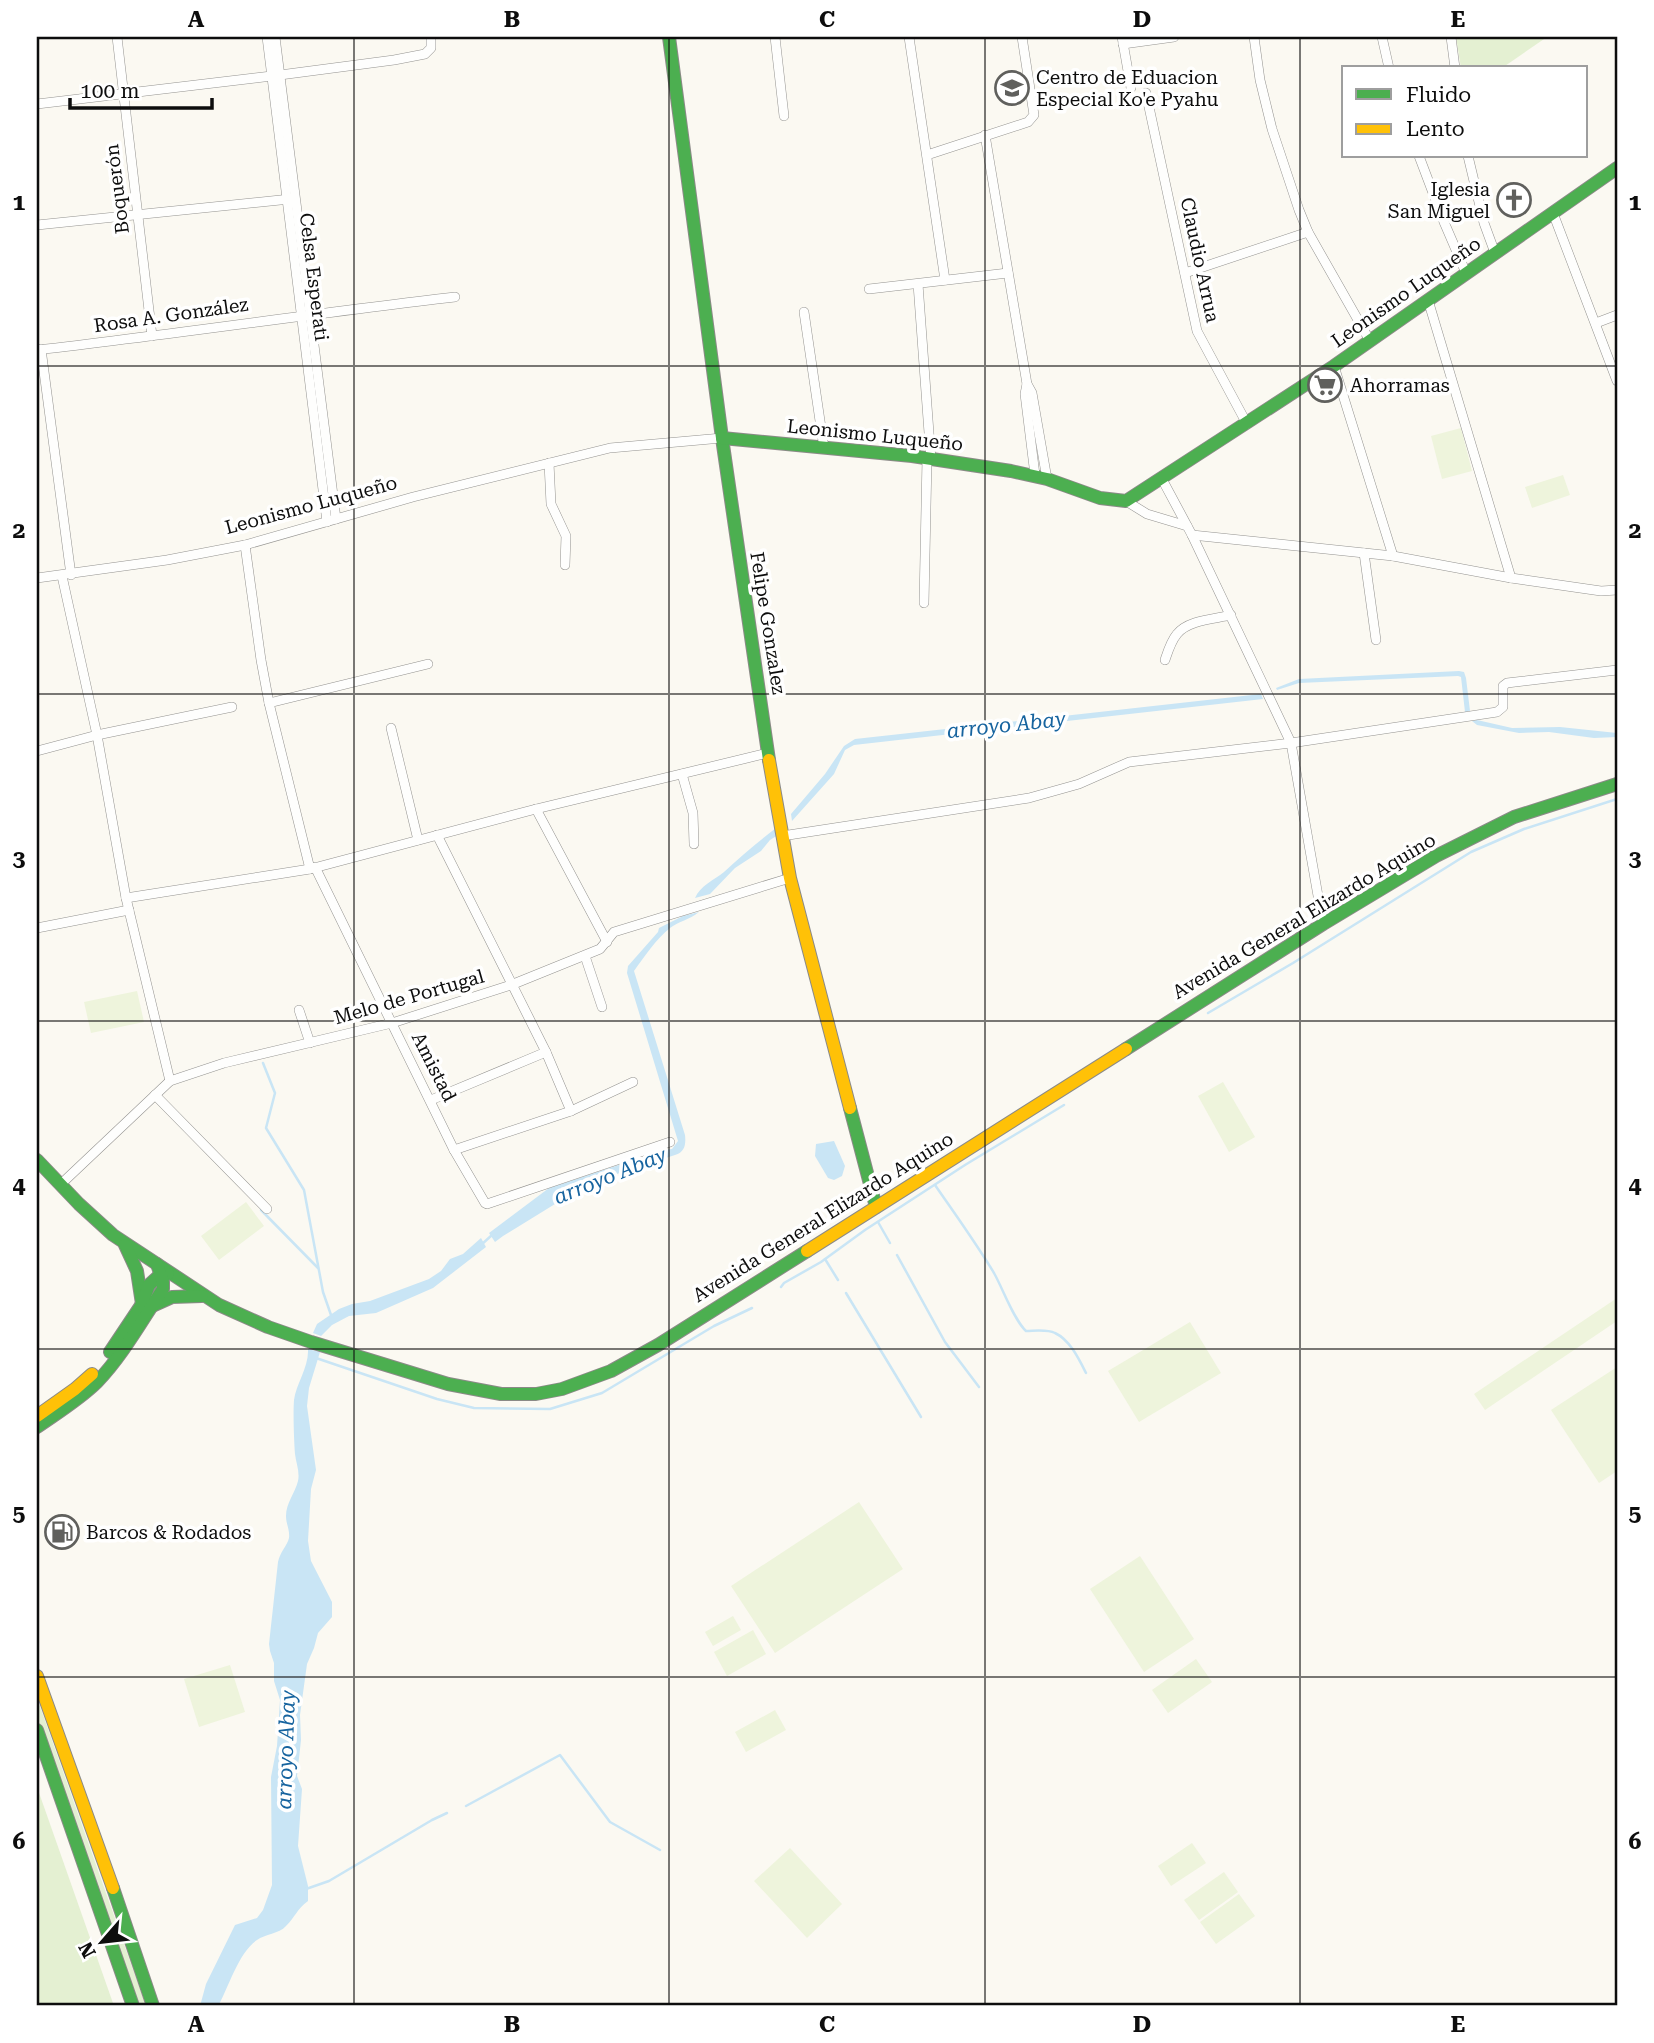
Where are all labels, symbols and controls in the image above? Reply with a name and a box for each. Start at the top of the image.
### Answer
text: A [188,6,205,33]
text: B [504,6,520,33]
text: C [819,6,835,33]
text: D [1133,6,1151,33]
text: E [1451,6,1465,33]
scale bar [70,66,212,110]
place label: Centro de Eduacion Especial Ko'e Pyahu [1036,66,1218,111]
legend [1342,66,1588,158]
school or university icon: Centro de Eduacion Especial Ko'e Pyahu [993,69,1031,107]
text: 100 m [80,79,140,103]
text: Fluido [1406,83,1471,107]
text: Lento [1406,117,1465,141]
street label: Boquerón [100,143,134,235]
place label: Iglesia San Miguel [1388,178,1491,223]
church icon: Iglesia San Miguel [1495,181,1533,219]
text: 1 [13,189,26,216]
text: 1 [1629,189,1642,216]
street label: Claudio Arrua [1176,195,1225,325]
street label: Celsa Esperati [295,212,333,342]
street label: Leonismo Luqueño [1327,232,1485,352]
street label: Rosa A. González [92,293,250,337]
supermarket icon: Ahorramas [1306,366,1344,404]
place label: Ahorramas [1350,374,1450,397]
street label: Leonismo Luqueño [786,414,964,456]
street label: Leonismo Luqueño [222,471,400,539]
text: 2 [13,517,25,544]
text: 2 [1629,517,1641,544]
street label: Felipe Gonzalez [745,550,791,696]
water label: arroyo Abay [945,707,1067,743]
street label: Avenida General Elizardo Aquino [1168,828,1440,1004]
text: 3 [13,845,26,872]
text: 3 [1629,845,1642,872]
street label: Melo de Portugal [331,965,487,1029]
street label: Amistad [407,1028,461,1106]
street label: Avenida General Elizardo Aquino [688,1127,958,1307]
water label: arroyo Abay [550,1142,670,1209]
text: 4 [13,1172,26,1199]
text: 4 [1629,1172,1642,1199]
text: 5 [13,1500,26,1527]
text: 5 [1629,1500,1642,1527]
fuel station icon: Barcos & Rodados [43,1513,81,1551]
place label: Barcos & Rodados [86,1521,251,1544]
water label: arroyo Abay [272,1690,300,1810]
text: 6 [13,1828,26,1855]
text: 6 [1629,1828,1642,1855]
north arrow [66,1906,136,1976]
text: N [74,1938,101,1962]
text: A [188,2011,205,2038]
text: B [504,2011,520,2038]
text: C [819,2011,835,2038]
text: D [1133,2011,1151,2038]
text: E [1451,2011,1465,2038]

